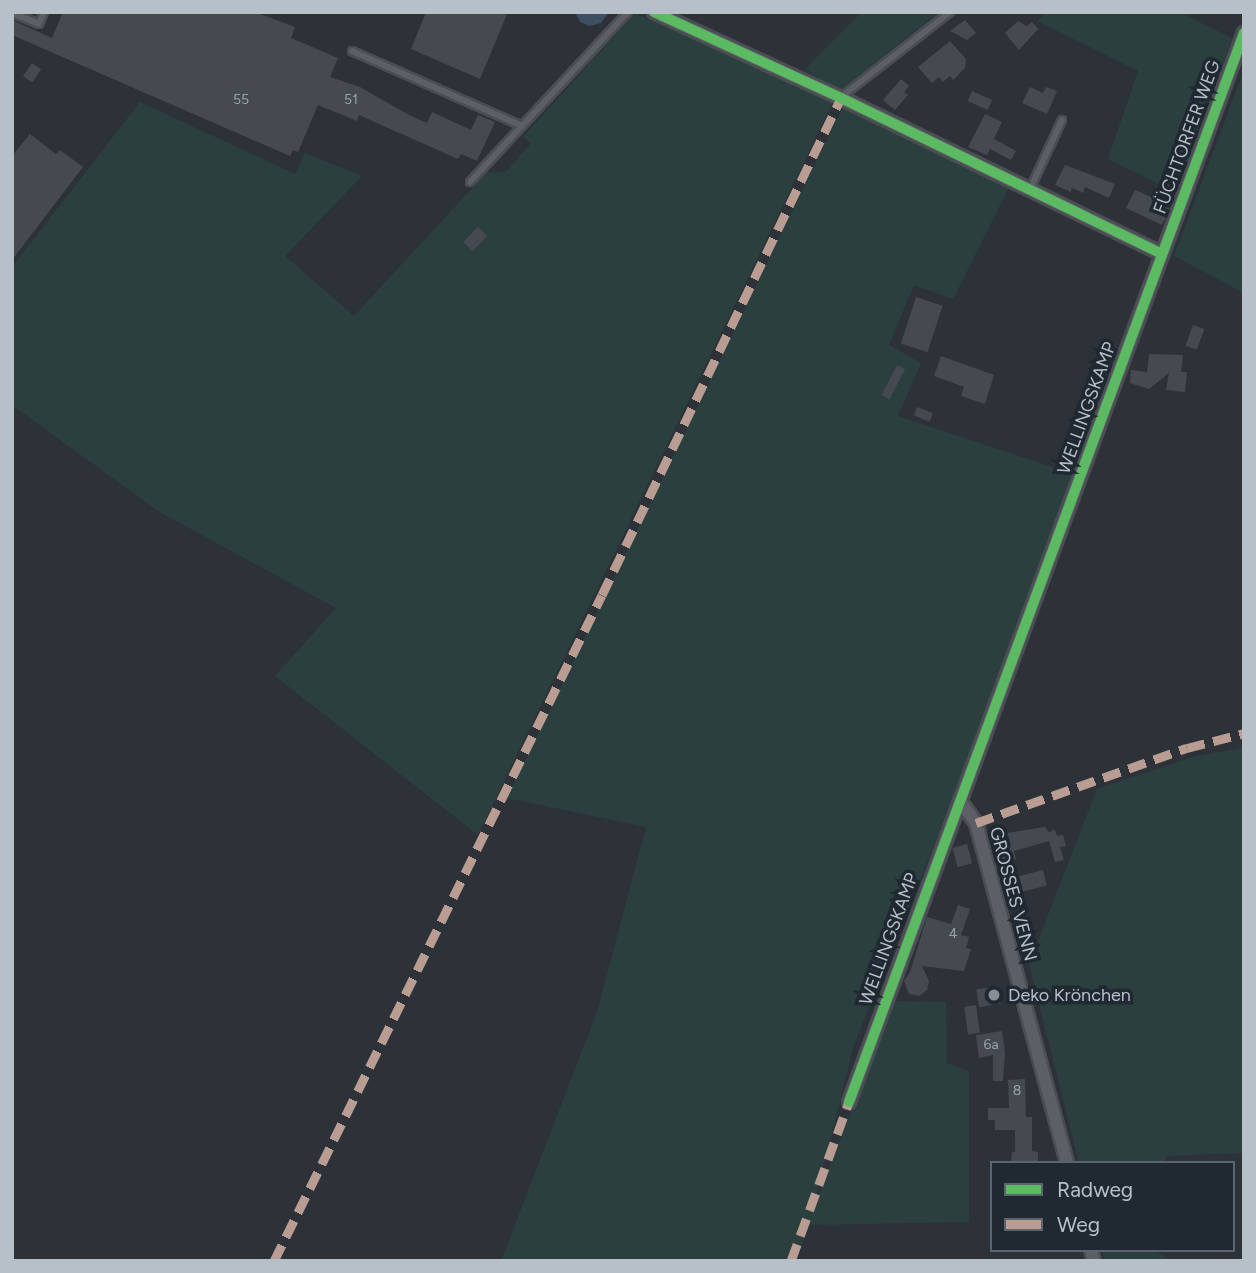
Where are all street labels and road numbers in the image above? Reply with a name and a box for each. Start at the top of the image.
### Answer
street label: FÜCHTORFER WEG [1149,57,1225,217]
street label: WELLINGSKAMP [1053,339,1121,477]
street label: GROSSES VENN [985,824,1041,964]
street label: WELLINGSKAMP [855,870,923,1008]

